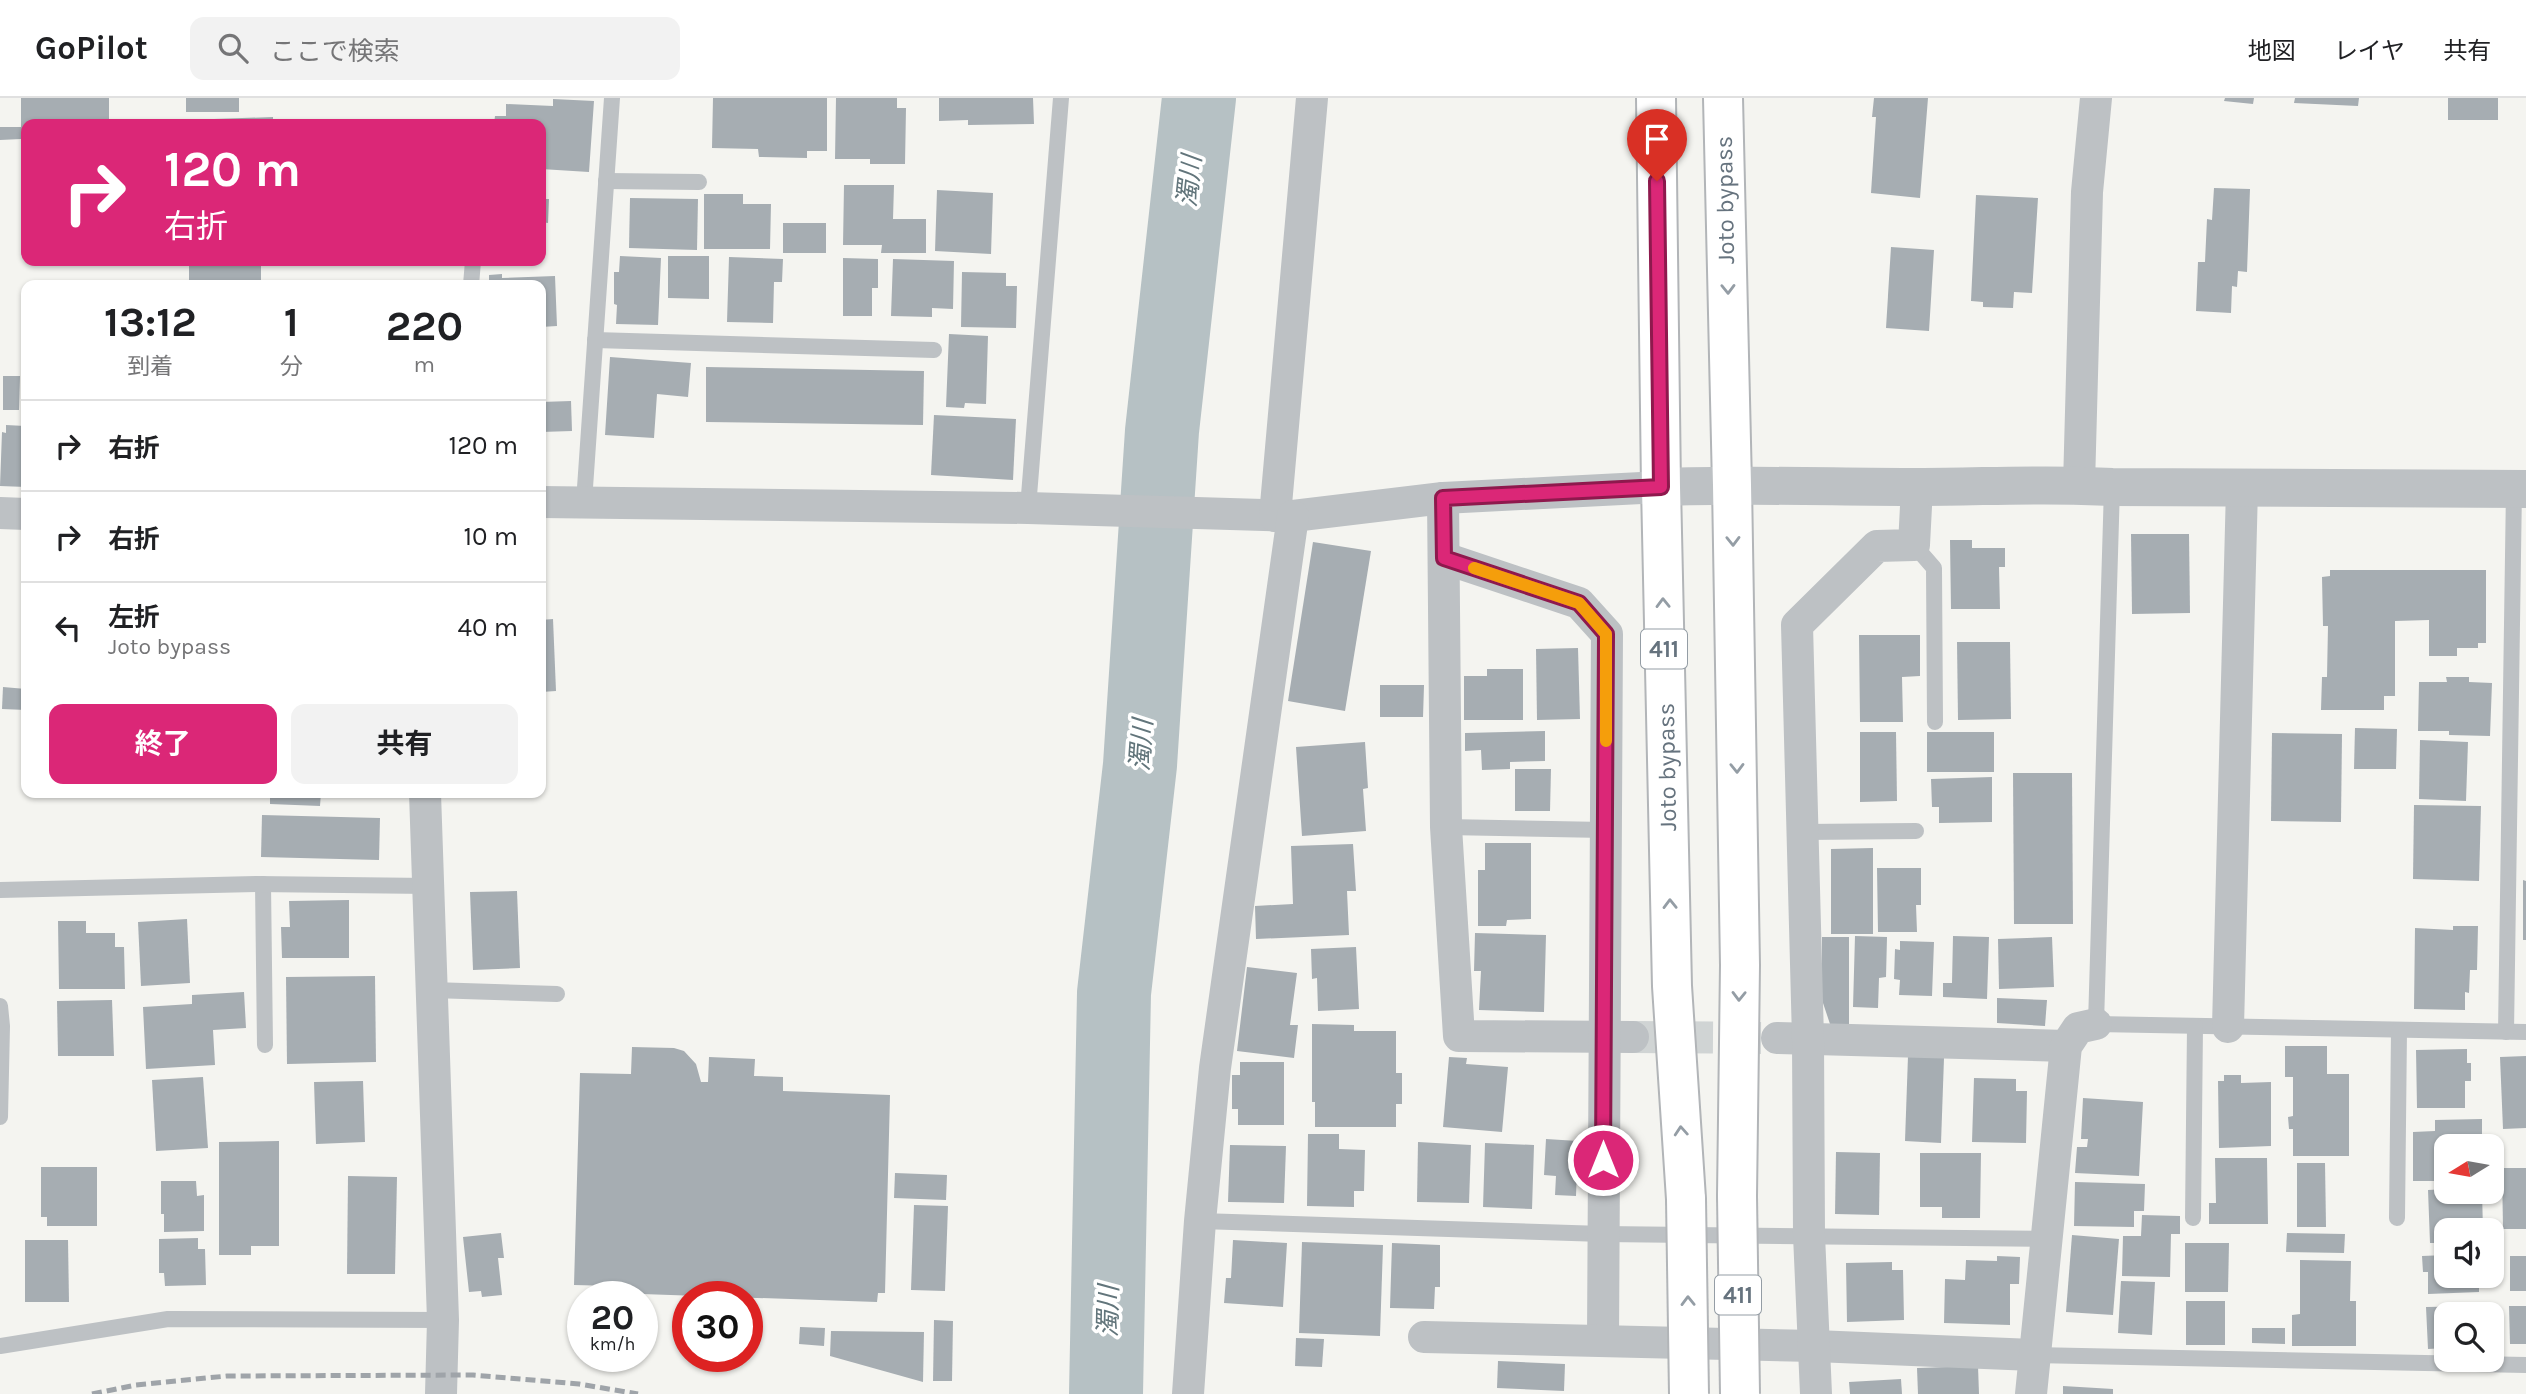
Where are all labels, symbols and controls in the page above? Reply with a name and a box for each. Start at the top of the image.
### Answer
search box [190,17,680,80]
text: GoPilot [35,29,148,67]
icon: search [214,29,252,67]
text: ここで検索 [270,36,400,67]
text: 地図 [2248,37,2296,65]
text: レイヤ [2334,37,2405,65]
text: 共有 [2443,37,2491,65]
pin [1627,109,1687,181]
icon: arrive [1638,120,1676,158]
street label: Joto bypass [1710,136,1740,264]
text: 120 m [164,141,301,198]
icon: right [49,147,140,238]
water label: 濁川 [1171,151,1208,209]
text: 右折 [164,208,228,245]
one-way arrow [1720,283,1735,294]
text: 13:12 [104,297,197,347]
text: 1 [284,297,299,347]
text: 220 [386,301,463,351]
text: m [414,351,435,378]
text: 到着 [127,353,173,380]
text: 分 [280,353,303,380]
icon: right [49,427,87,465]
text: 120 m [448,430,518,461]
text: 右折 [108,433,160,464]
icon: right [49,518,87,556]
text: 10 m [463,521,518,552]
text: 右折 [108,524,160,555]
one-way arrow [1725,536,1741,546]
one-way arrow [1655,597,1671,607]
text: 左折 [108,602,160,633]
icon: left [49,609,87,647]
text: 40 m [458,612,518,643]
road number: 411 [1641,629,1687,668]
text: Joto bypass [108,633,231,660]
street label: Joto bypass [1652,703,1682,831]
button: 終了 [49,704,277,784]
button: 共有 [291,704,518,784]
water label: 濁川 [1124,715,1159,772]
one-way arrow [1729,763,1745,774]
one-way arrow [1662,898,1678,908]
one-way arrow [1731,991,1747,1001]
position arrow [1566,1123,1640,1197]
one-way arrow [1674,1125,1689,1136]
north arrow [2434,1134,2504,1204]
map controls [2434,1134,2504,1372]
button: sound [2434,1218,2504,1288]
road number: 411 [1715,1276,1761,1314]
speed limit sign: 30 [672,1281,763,1372]
water label: 濁川 [1093,1282,1125,1337]
one-way arrow [1680,1296,1696,1306]
text: 20 [591,1297,634,1338]
button: search [2434,1302,2504,1372]
text: km/h [590,1333,635,1355]

